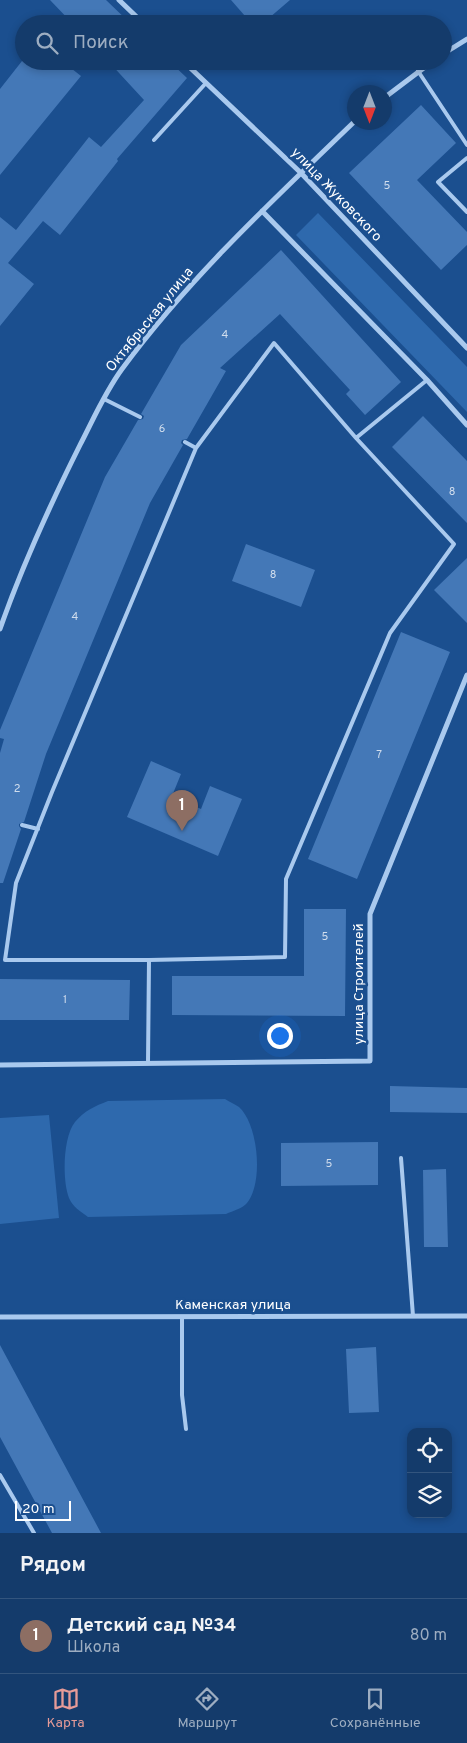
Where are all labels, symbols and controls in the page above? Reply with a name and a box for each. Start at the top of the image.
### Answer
search box [15,15,452,70]
icon: search [33,29,61,57]
text: Поиск [73,31,129,55]
north arrow [347,85,392,130]
street label: улица Жуковского [287,145,385,246]
house number: 5 [384,179,391,193]
street label: Октябрьская улица [103,264,197,376]
house number: 4 [222,328,229,342]
house number: 6 [159,422,165,436]
house number: 8 [449,485,455,499]
house number: 8 [270,568,276,582]
house number: 4 [72,610,79,624]
house number: 7 [376,748,382,762]
house number: 2 [14,782,20,796]
pin: 1 [166,790,198,831]
street label: улица Строителей [351,923,368,1045]
house number: 5 [322,930,329,944]
house number: 1 [63,993,67,1007]
your location [267,1023,293,1049]
house number: 5 [326,1157,333,1171]
street label: Каменская улица [175,1297,291,1314]
map controls [407,1428,452,1518]
button: locate [407,1428,452,1473]
button: layers [407,1473,452,1518]
scale bar [15,1498,71,1521]
text: 20 m [22,1501,55,1518]
text: Рядом [20,1552,86,1579]
text: Детский сад №34 [67,1614,237,1638]
text: 1 [33,1626,39,1646]
text: 80 m [410,1626,447,1646]
text: Школа [67,1638,120,1658]
tab: Карта [46,1685,85,1732]
tab: Маршрут [177,1685,237,1732]
tab: Сохранённые [330,1685,421,1732]

